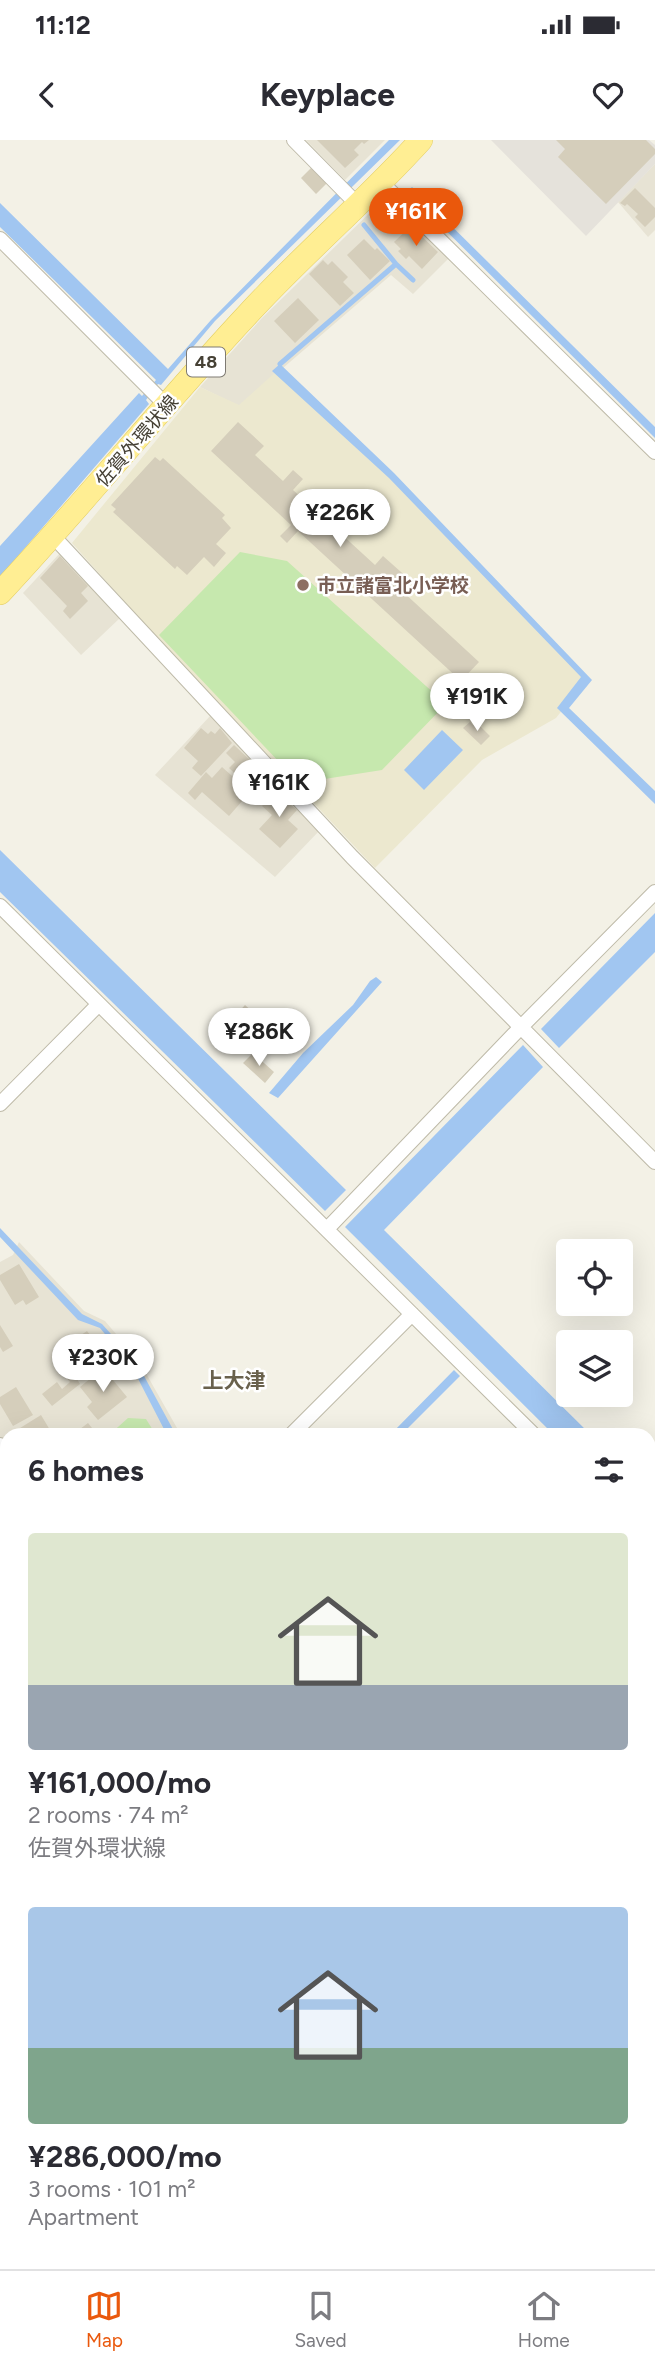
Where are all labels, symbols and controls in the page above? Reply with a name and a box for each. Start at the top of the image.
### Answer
text: 11:12 [35,9,91,41]
icon: back [28,76,66,114]
text: Keyplace [260,76,395,114]
icon: heart [589,76,627,114]
pin: ¥161K [367,188,465,248]
text: ¥161K [385,197,447,225]
road number: 48 [187,348,225,376]
street label: 佐賀外環状線 [91,390,183,492]
pin: ¥226K [291,490,389,549]
text: ¥226K [305,498,375,526]
place label: 市立諸富北小学校 [317,574,469,597]
marker: 市立諸富北小学校 [295,577,311,593]
pin: ¥191K [428,674,526,733]
text: ¥191K [446,682,508,710]
pin: ¥161K [230,760,328,819]
text: ¥161K [248,768,310,796]
pin: ¥286K [210,1009,308,1068]
text: ¥286K [224,1017,294,1045]
map controls [556,1239,633,1407]
button: locate [556,1239,633,1316]
button: layers [556,1330,633,1407]
pin: ¥230K [54,1334,152,1394]
text: ¥230K [68,1343,138,1371]
district label: 上大津 [203,1368,266,1393]
icon: filters [590,1451,628,1489]
text: 6 homes [28,1452,144,1489]
icon: home [265,1578,391,1704]
text: ¥161,000/mo [28,1764,211,1801]
text: 2 rooms · 74 m² [28,1801,189,1829]
text: 佐賀外環状線 [28,1834,166,1862]
icon: home [265,1952,391,2078]
text: ¥286,000/mo [28,2138,222,2175]
text: 3 rooms · 101 m² [28,2175,195,2203]
text: Apartment [28,2203,139,2231]
tab: Map [85,2287,123,2352]
tab: Saved [294,2287,347,2352]
tab: Home [518,2287,570,2352]

